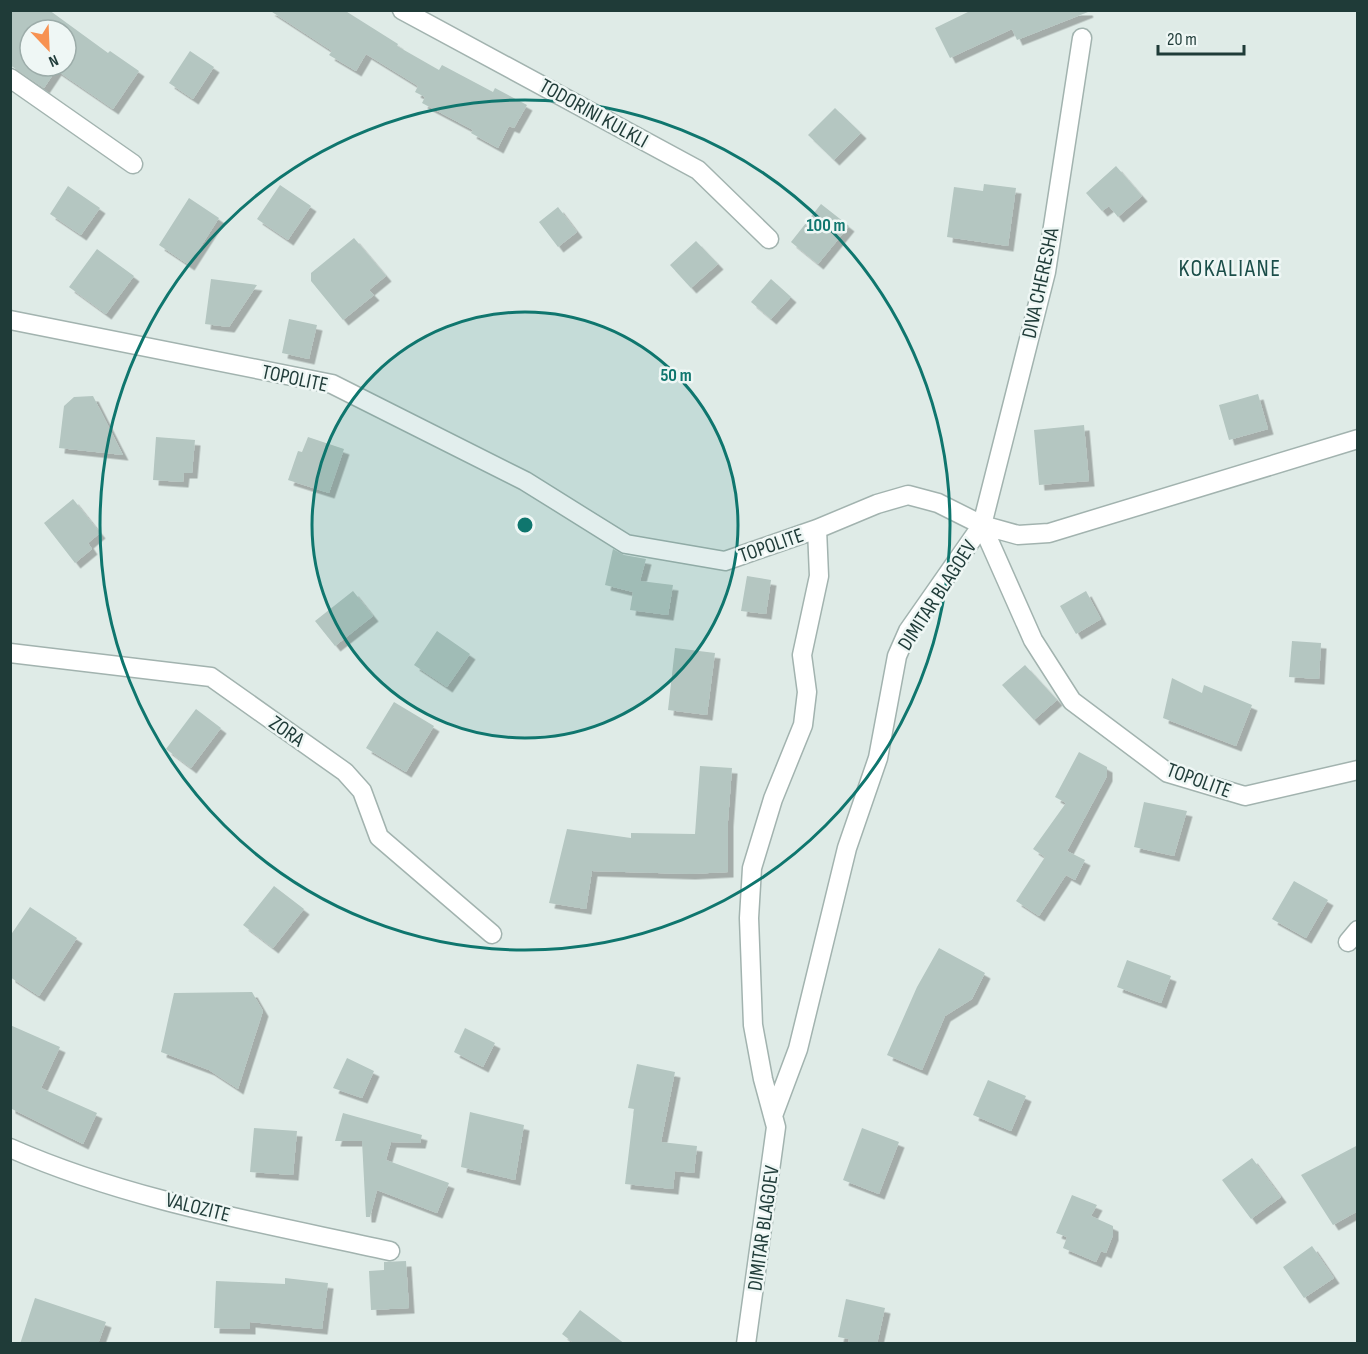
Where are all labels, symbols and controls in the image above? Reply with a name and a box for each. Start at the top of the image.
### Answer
north arrow [18,18,78,78]
scale bar [1158,18,1244,56]
text: 20 m [1167,29,1197,50]
text: N [46,50,61,71]
street label: TODORINI KULKLI [535,73,653,154]
text: 100 m [807,215,846,236]
street label: DIVA CHERESHA [1017,225,1065,341]
district label: KOKALIANE [1178,254,1282,283]
street label: TOPOLITE [260,359,330,398]
text: 50 m [660,365,692,386]
centre of rings [515,515,535,535]
street label: TOPOLITE [735,523,807,568]
street label: DIMITAR BLAGOEV [893,535,983,655]
street label: ZORA [264,710,310,753]
street label: TOPOLITE [1163,757,1235,804]
street label: DIMITAR BLAGOEV [742,1163,785,1292]
street label: VALOZITE [163,1187,233,1228]

